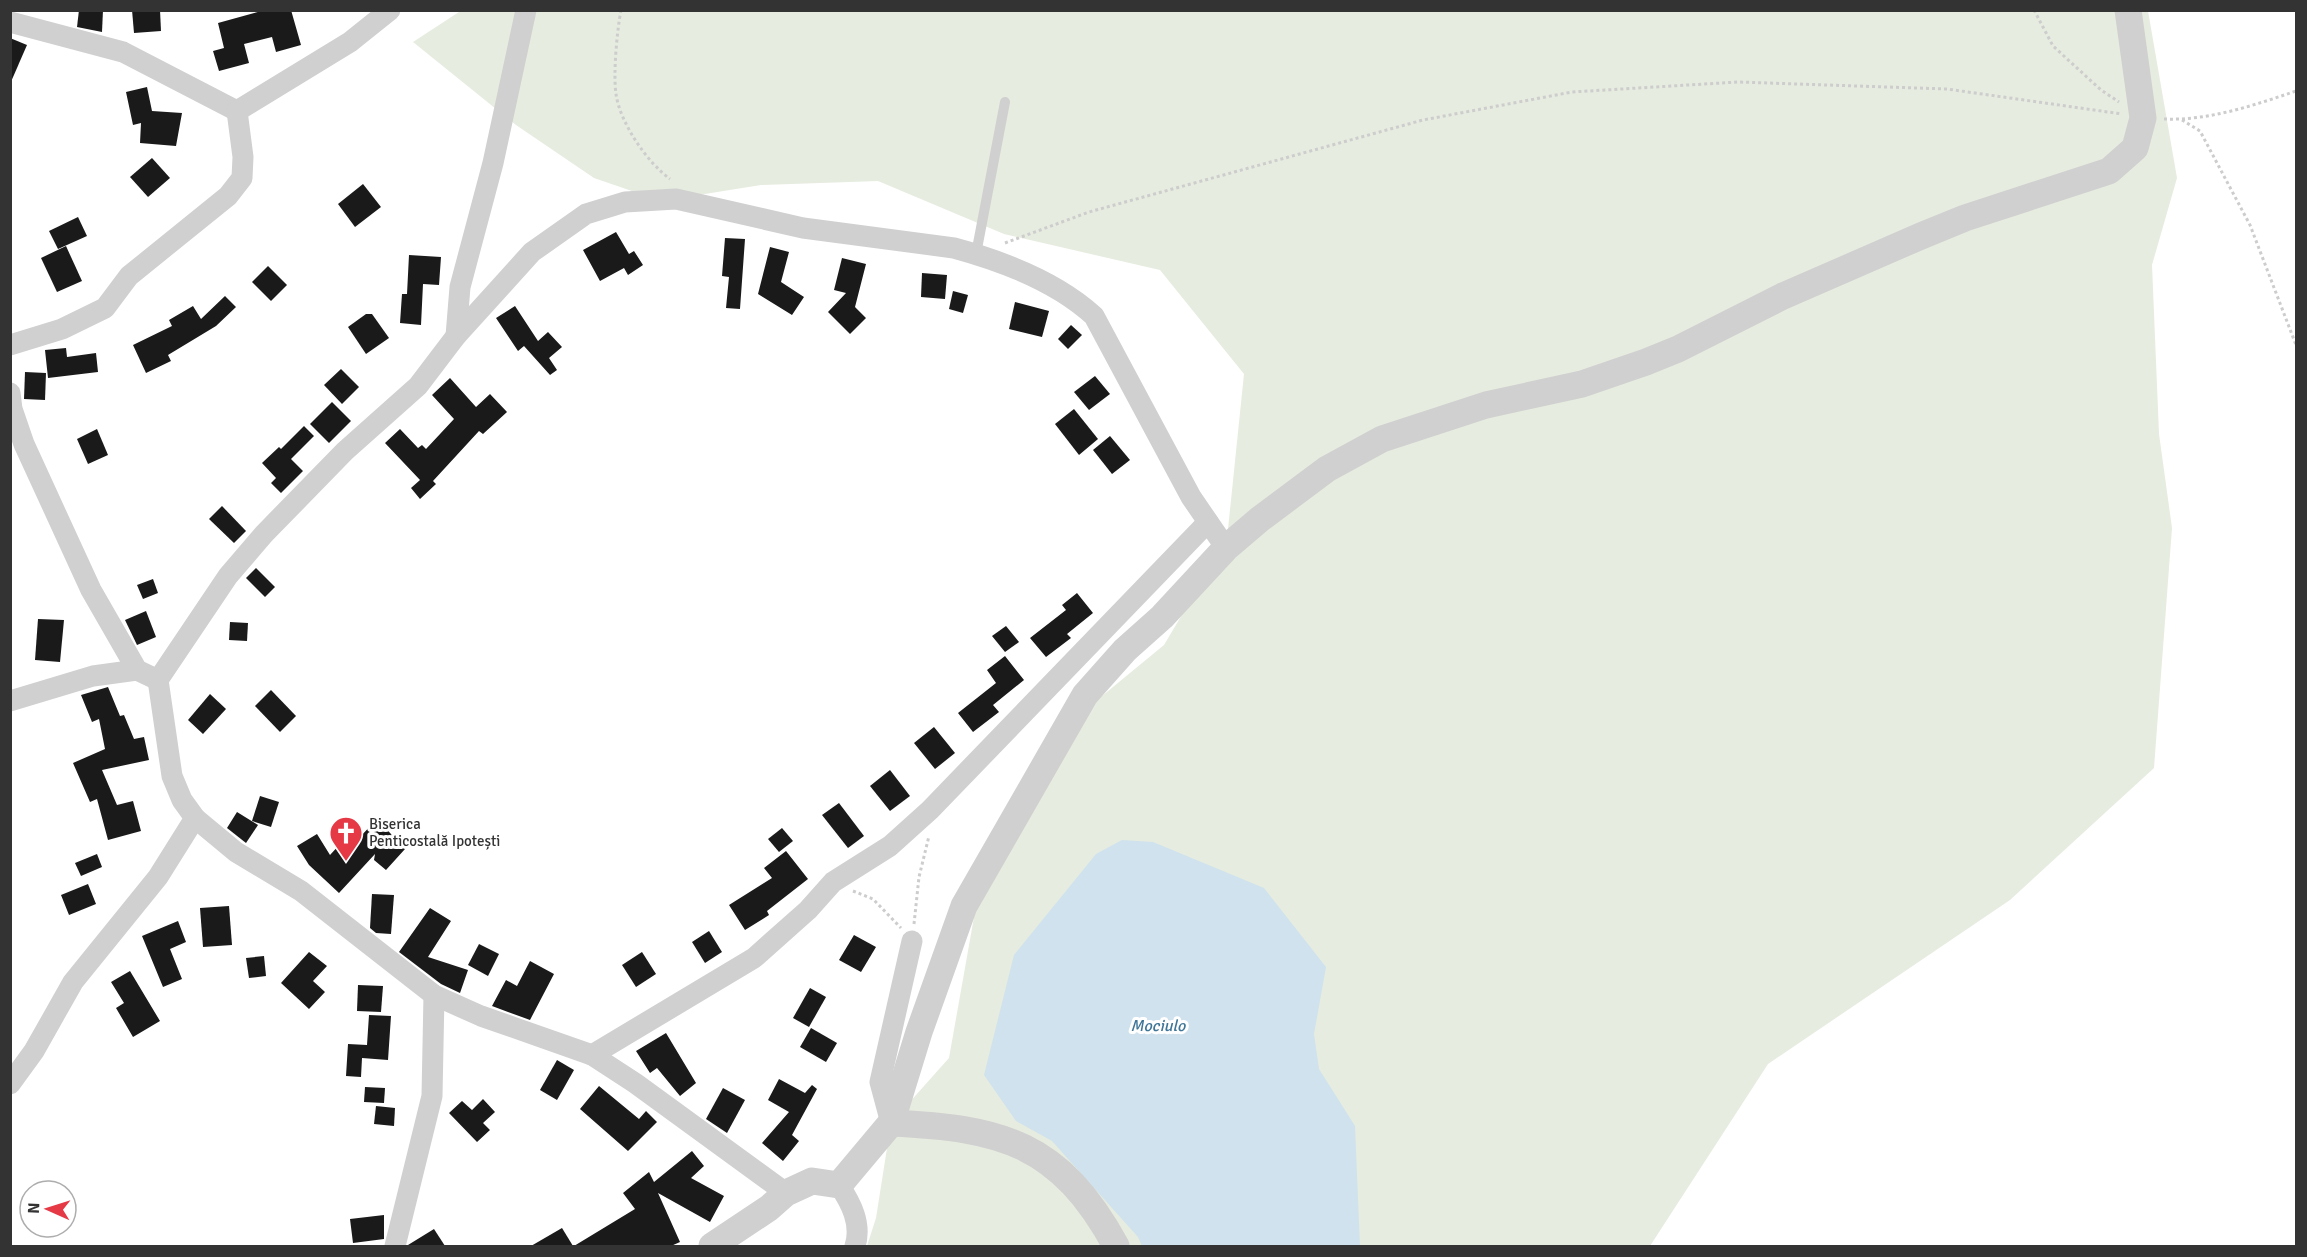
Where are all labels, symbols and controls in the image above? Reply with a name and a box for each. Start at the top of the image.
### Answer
church icon: Biserica Penticostală Ipotești [328,815,364,862]
place label: Biserica Penticostală Ipotești [369,815,500,850]
water label: Mociulo [1131,1016,1186,1036]
north arrow [18,1179,78,1239]
text: N [24,1202,44,1214]

